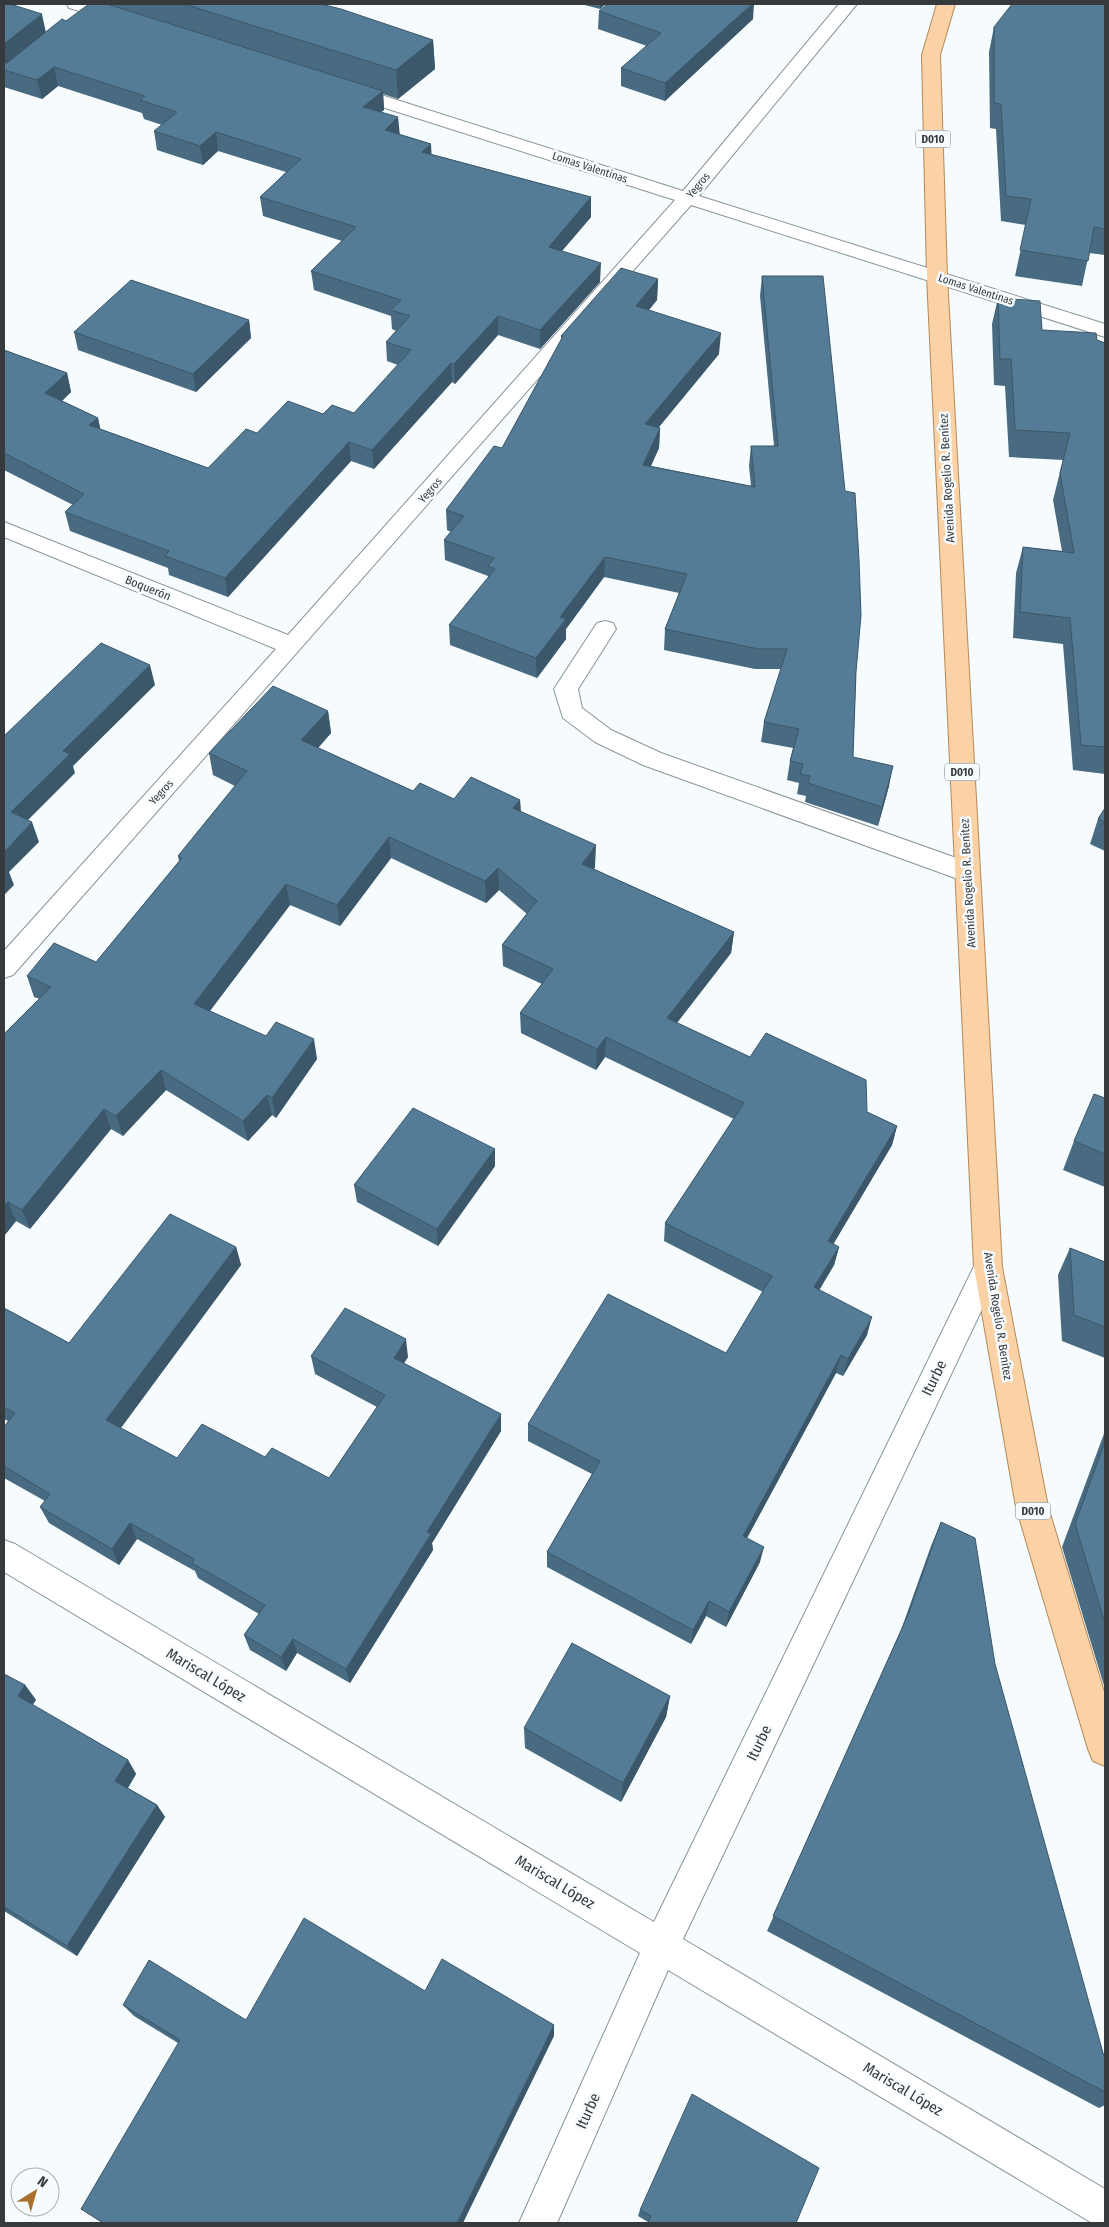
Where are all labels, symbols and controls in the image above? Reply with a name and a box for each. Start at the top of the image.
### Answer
road number: D010 [916,130,950,148]
street label: Lomas Valentinas [551,149,629,186]
street label: Yegros [684,170,713,201]
street label: Lomas Valentinas [937,271,1015,308]
street label: Avenida Rogelio R. Benítez [937,413,957,543]
street label: Yegros [416,475,445,506]
street label: Boquerón [123,573,173,603]
road number: D010 [944,764,980,780]
street label: Yegros [147,777,176,808]
street label: Avenida Rogelio R. Benítez [958,818,978,948]
street label: Avenida Rogelio R. Benítez [981,1251,1015,1381]
street label: Iturbe [918,1357,950,1399]
road number: D010 [1016,1502,1050,1520]
street label: Mariscal López [163,1644,249,1706]
street label: Iturbe [743,1722,775,1764]
street label: Mariscal López [512,1851,598,1913]
street label: Mariscal López [860,2058,946,2120]
street label: Iturbe [572,2090,604,2132]
north arrow [10,2167,60,2217]
text: N [34,2173,51,2191]

